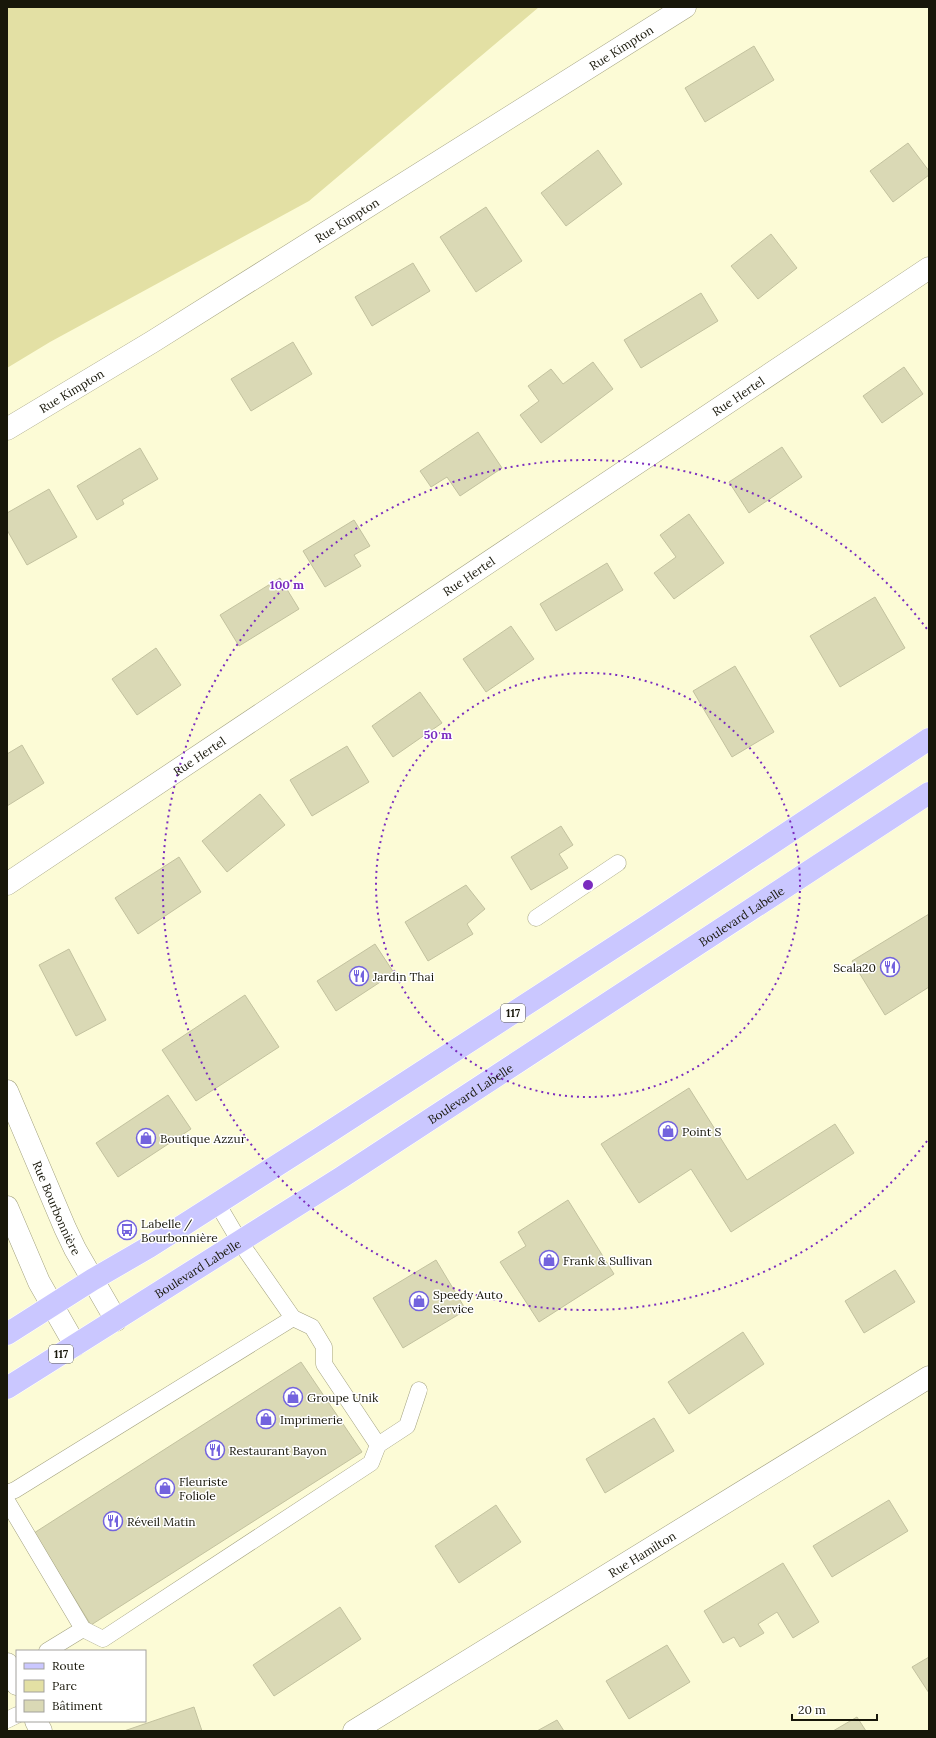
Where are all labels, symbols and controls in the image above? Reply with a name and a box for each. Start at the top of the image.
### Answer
street label: Rue Kimpton [586,22,656,73]
street label: Rue Kimpton [312,194,381,245]
street label: Rue Kimpton [36,365,106,416]
street label: Rue Hertel [709,373,767,419]
street label: Rue Hertel [439,553,497,599]
text: 100 m [270,577,304,592]
text: 50 m [424,727,452,742]
street label: Rue Hertel [170,733,228,779]
centre of rings [581,878,595,892]
street label: Boulevard Labelle [696,882,787,949]
restaurant icon: Scala20 [879,956,901,978]
place label: Scala20 [833,960,876,975]
restaurant icon: Jardin Thai [348,965,370,987]
place label: Jardin Thai [372,969,434,984]
road number: 117 [501,1004,525,1022]
street label: Boulevard Labelle [425,1060,516,1127]
shop icon: Point S [657,1120,679,1142]
place label: Point S [682,1124,722,1139]
shop icon: Boutique Azzur [135,1127,157,1149]
place label: Boutique Azzur [160,1131,247,1146]
street label: Rue Bourbonnière [30,1158,85,1258]
place label: Labelle / Bourbonnière [141,1216,218,1245]
bus stop icon: Labelle / Bourbonnière [116,1219,138,1241]
street label: Boulevard Labelle [152,1235,244,1301]
shop icon: Frank & Sullivan [538,1249,560,1271]
place label: Frank & Sullivan [563,1253,652,1268]
place label: Speedy Auto Service [433,1287,503,1316]
shop icon: Speedy Auto Service [408,1290,430,1312]
road number: 117 [49,1345,73,1363]
shop icon: Groupe Unik [282,1386,304,1408]
place label: Groupe Unik [307,1390,379,1405]
shop icon: Imprimerie [255,1408,277,1430]
place label: Imprimerie [280,1412,343,1427]
restaurant icon: Restaurant Bayon [204,1439,226,1461]
place label: Restaurant Bayon [229,1443,327,1458]
place label: Fleuriste Foliole [179,1474,228,1503]
shop icon: Fleuriste Foliole [154,1477,176,1499]
restaurant icon: Réveil Matin [102,1510,124,1532]
place label: Réveil Matin [127,1514,196,1529]
street label: Rue Hamilton [605,1527,678,1580]
legend [16,1650,146,1722]
text: Route [52,1658,85,1673]
text: Parc [52,1678,77,1693]
scale bar [792,1696,877,1722]
text: Bâtiment [52,1698,103,1713]
text: 20 m [798,1702,826,1717]

